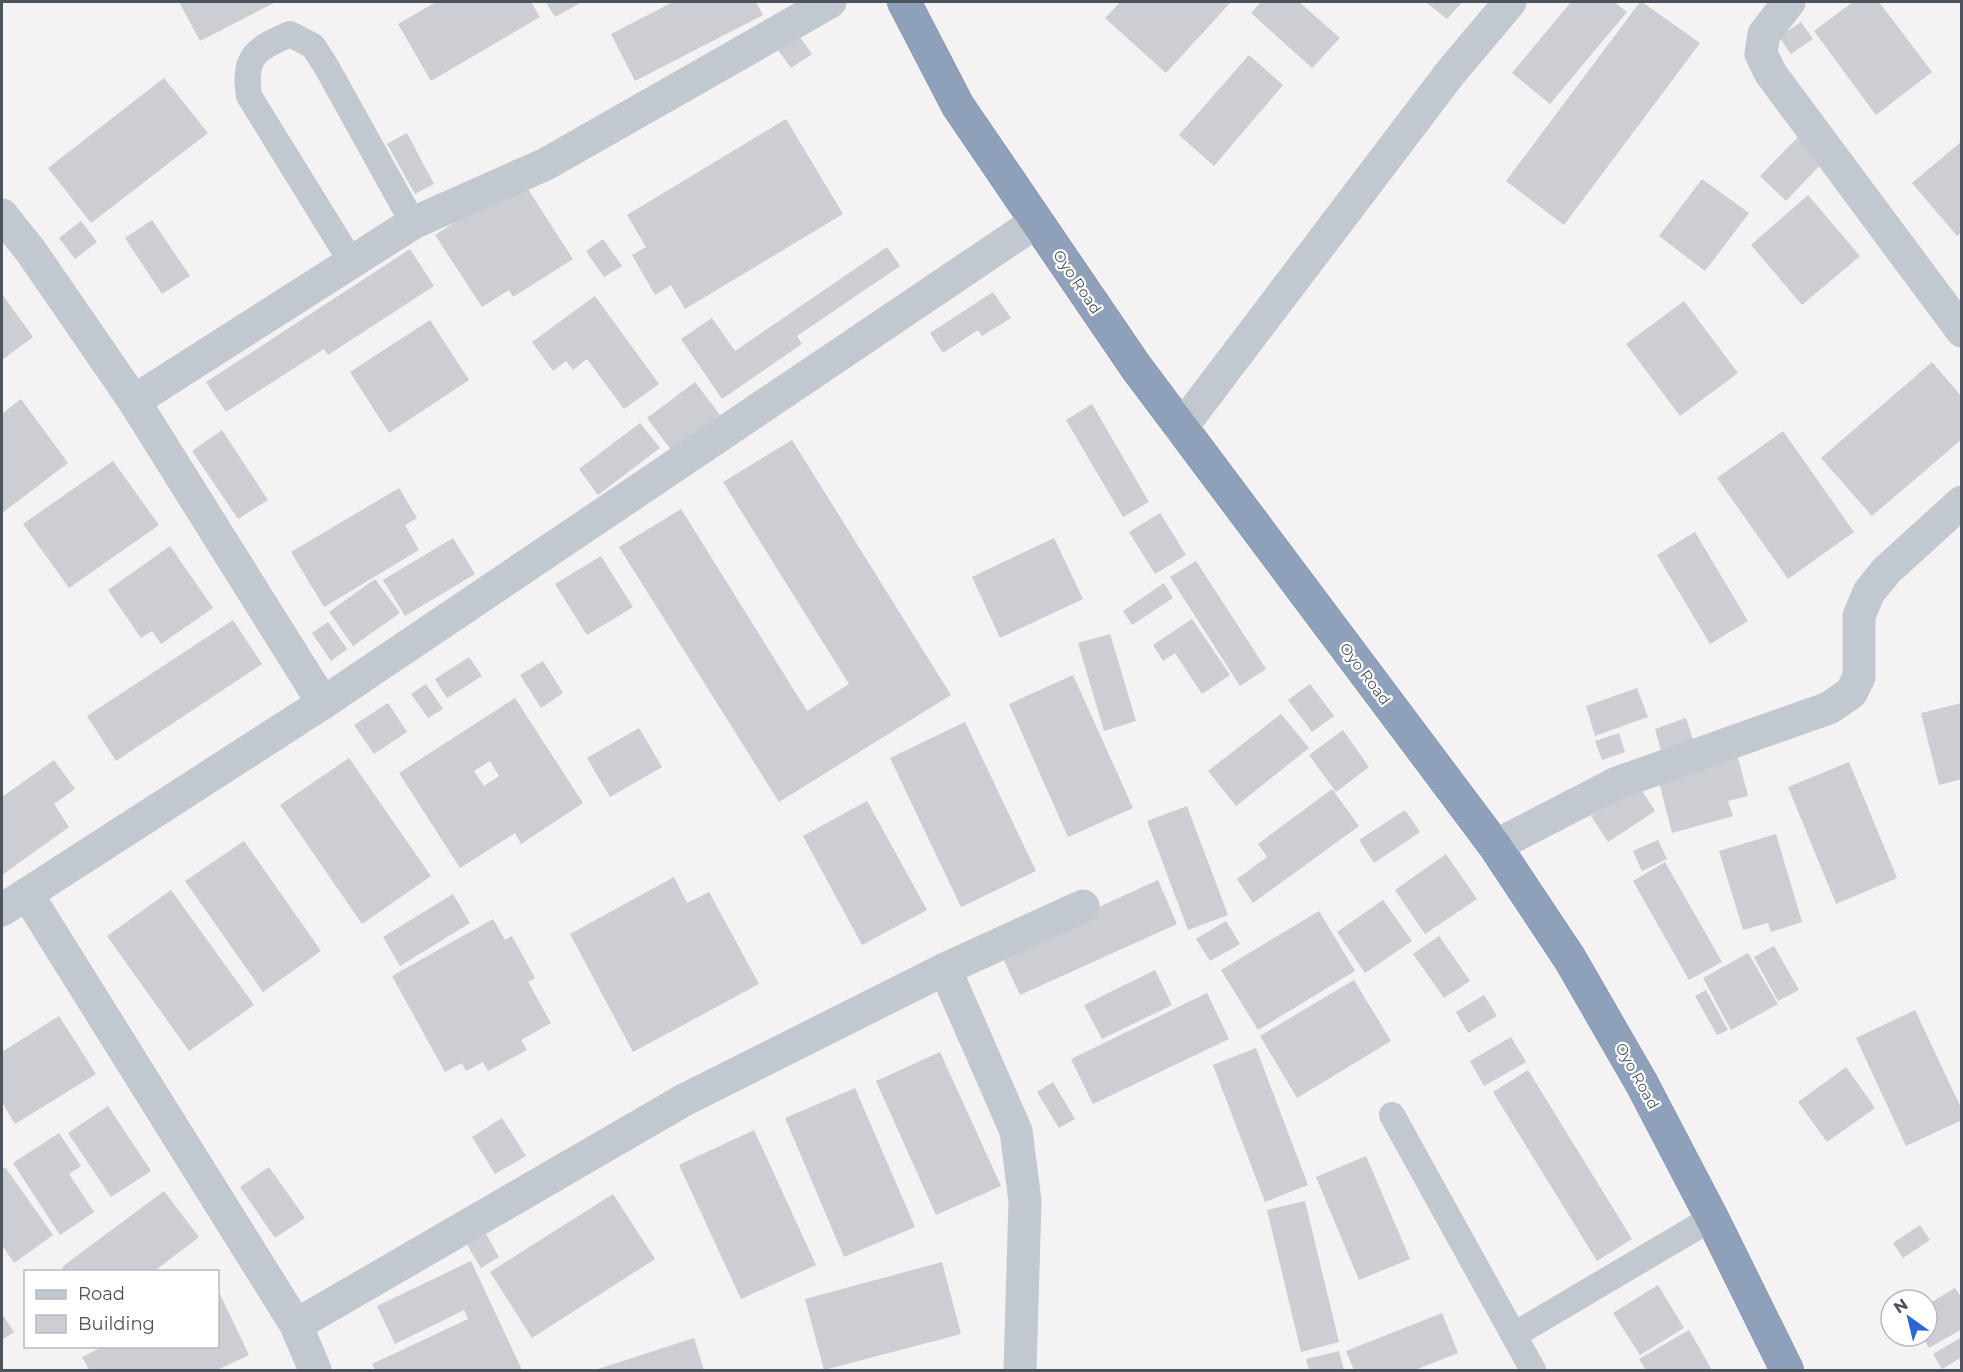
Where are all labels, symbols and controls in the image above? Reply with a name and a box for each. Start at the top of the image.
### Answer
street label: Oyo Road [1049,246,1106,317]
street label: Oyo Road [1336,639,1395,709]
street label: Oyo Road [1611,1039,1663,1112]
legend [24,1270,219,1348]
text: Road [78,1283,125,1305]
north arrow [1879,1288,1939,1348]
text: N [1890,1294,1912,1317]
text: Building [78,1313,155,1335]

